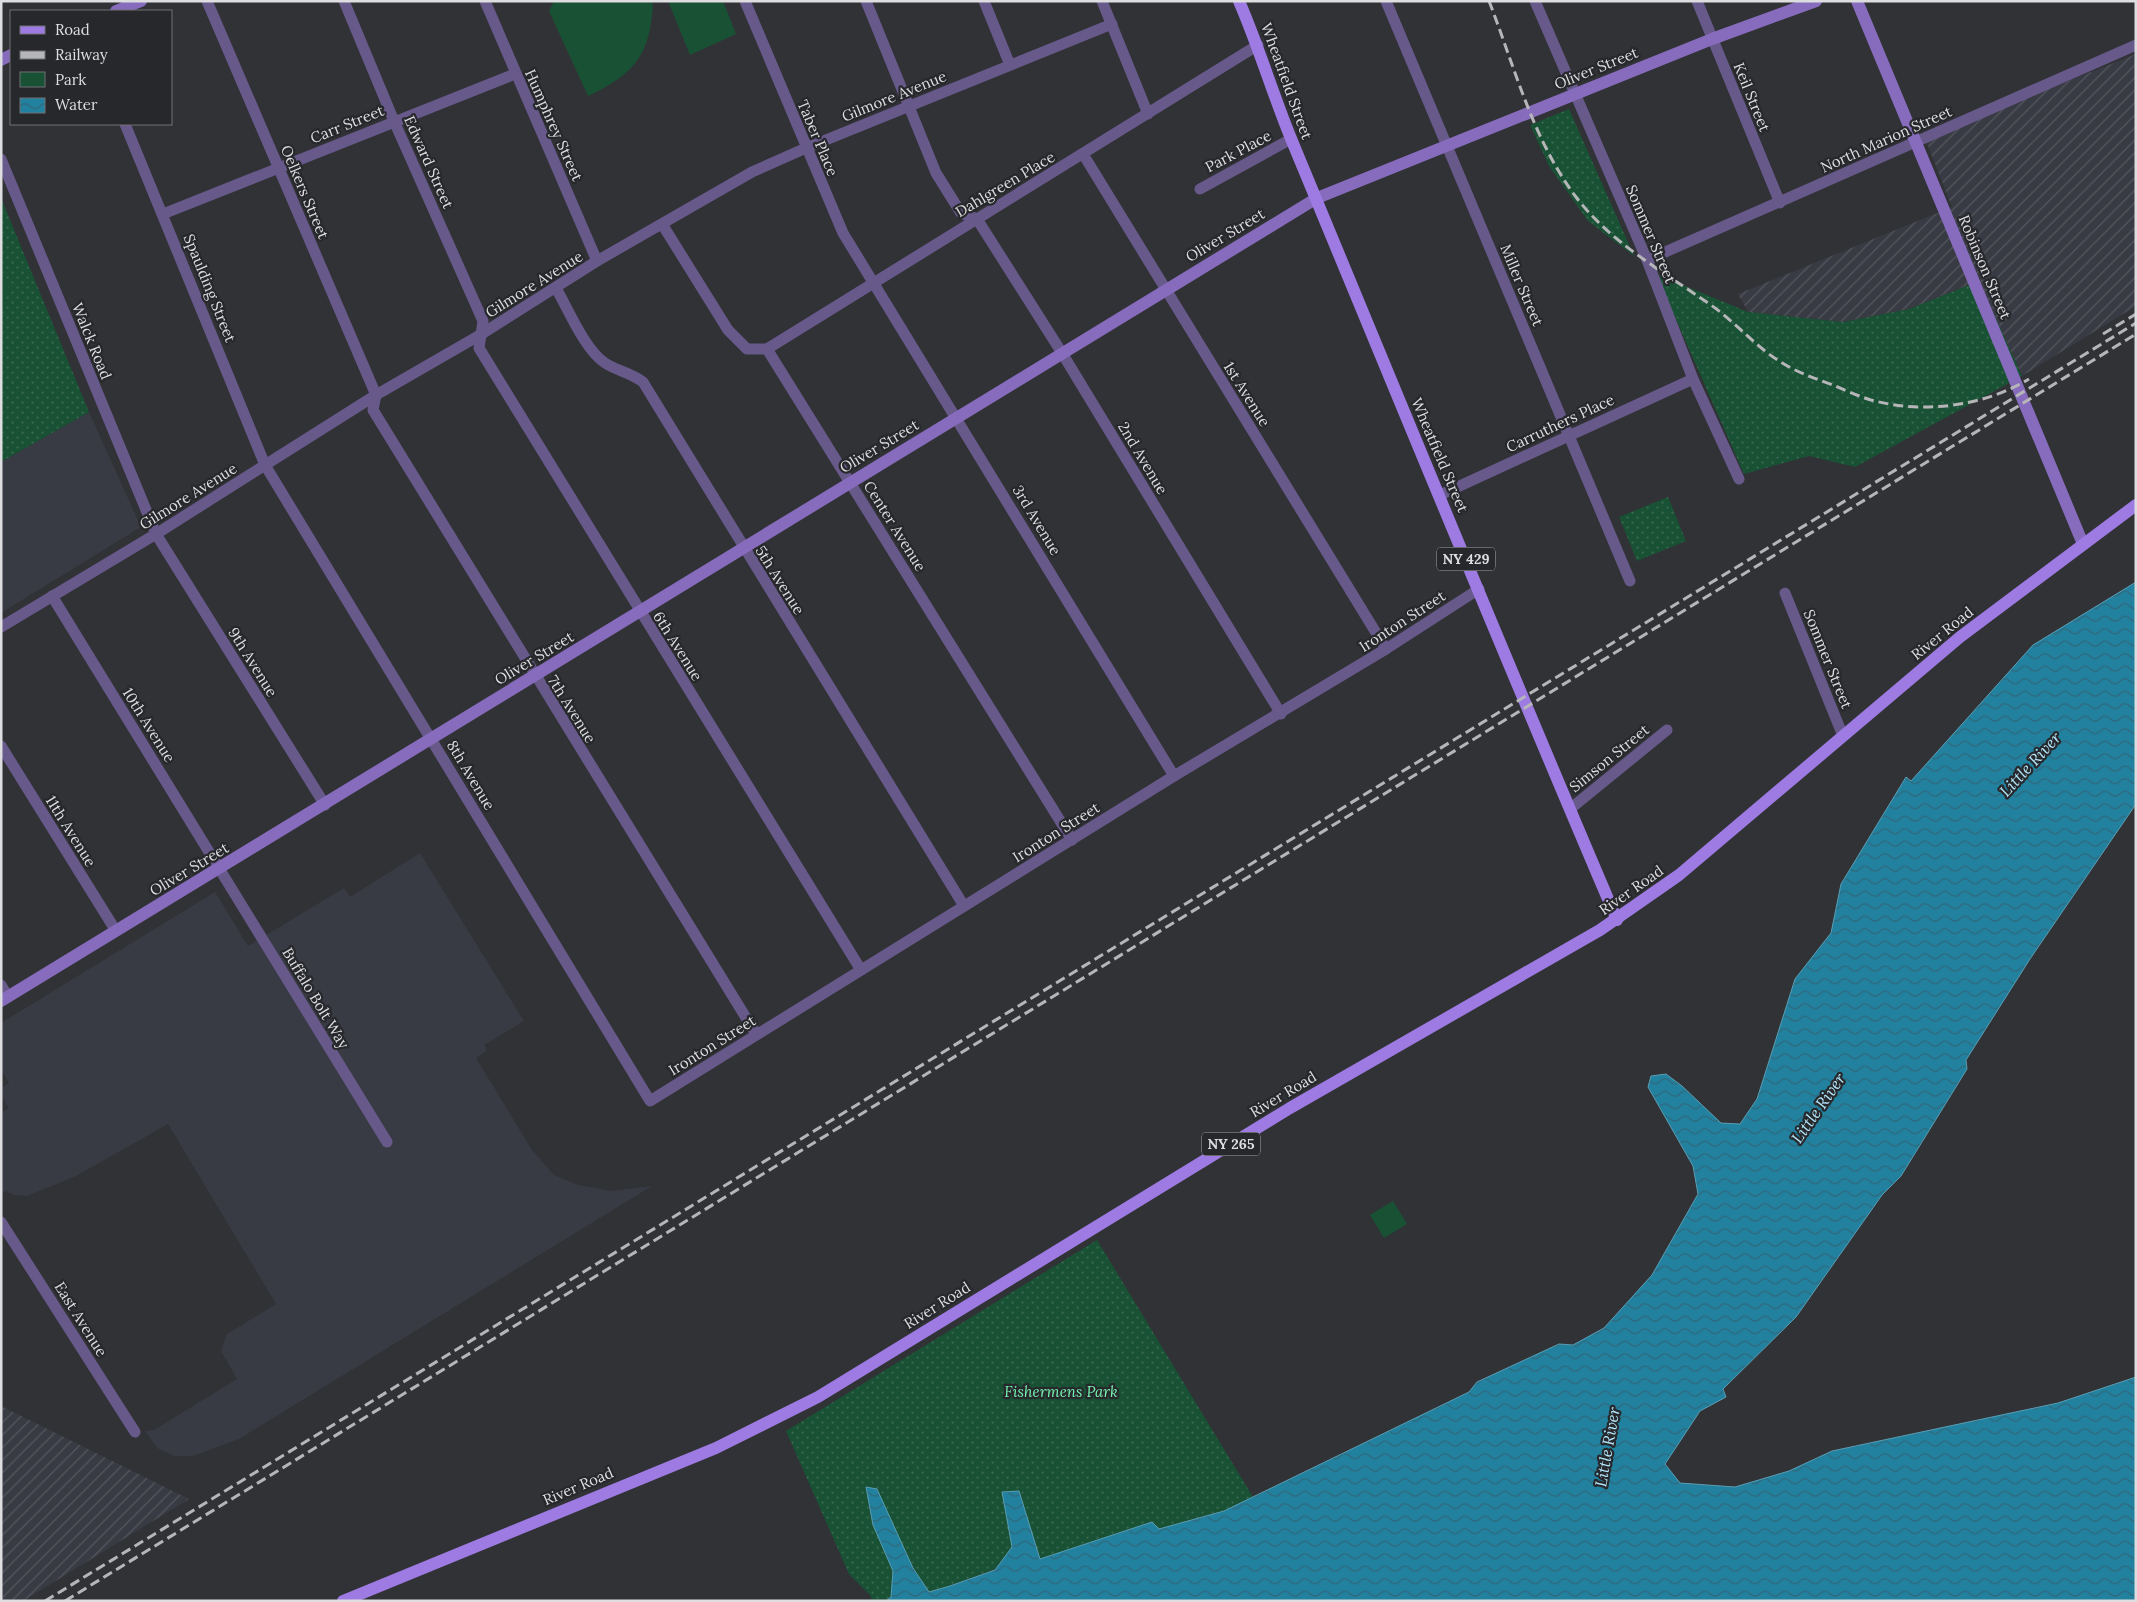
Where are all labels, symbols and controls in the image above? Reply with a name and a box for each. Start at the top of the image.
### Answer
legend [10,10,172,125]
text: Road [55,20,90,39]
street label: Wheatfield Street [1257,20,1317,142]
street label: Oliver Street [1551,42,1641,93]
text: Railway [55,45,108,64]
street label: Keil Street [1730,60,1775,135]
street label: Humphrey Street [521,66,587,184]
street label: Gilmore Avenue [839,66,949,126]
text: Park [55,70,86,89]
text: Water [55,95,98,114]
street label: Taber Place [793,97,843,179]
street label: Carr Street [307,101,387,147]
street label: North Marion Street [1817,101,1955,177]
street label: Edward Street [400,113,458,212]
street label: Park Place [1202,126,1274,176]
street label: Oelkers Street [277,142,333,242]
street label: Dahlgreen Place [952,147,1058,221]
street label: Sommer Street [1622,182,1680,286]
street label: Oliver Street [1182,204,1268,266]
street label: Robinson Street [1954,212,2016,322]
street label: Spaulding Street [180,231,240,345]
street label: Miller Street [1496,241,1548,329]
street label: Gilmore Avenue [482,246,586,322]
street label: Walck Road [68,300,116,382]
street label: 1st Avenue [1220,358,1274,430]
street label: Carruthers Place [1503,390,1617,456]
street label: Wheatfield Street [1407,395,1473,515]
street label: Oliver Street [836,415,922,477]
street label: 2nd Avenue [1114,418,1172,498]
street label: Gilmore Avenue [136,458,240,534]
street label: Center Avenue [860,477,930,575]
street label: 3rd Avenue [1009,481,1065,559]
street label: 5th Avenue [751,542,809,618]
road number: NY 429 [1437,548,1495,570]
street label: Ironton Street [1355,586,1449,656]
street label: River Road [1907,602,1977,664]
street label: Sommer Street [1799,607,1857,712]
street label: 6th Avenue [649,608,707,684]
street label: 9th Avenue [224,624,282,700]
street label: Oliver Street [491,627,577,689]
street label: 7th Avenue [544,672,600,746]
street label: 10th Avenue [119,684,179,766]
street label: Simson Street [1565,720,1653,796]
water label: Little River [1995,727,2065,800]
street label: 8th Avenue [443,737,499,813]
street label: 11th Avenue [42,792,100,870]
street label: Ironton Street [1009,798,1103,866]
street label: Oliver Street [146,838,232,900]
street label: River Road [1595,861,1667,919]
street label: Buffalo Bolt Way [278,944,354,1052]
street label: Ironton Street [665,1011,759,1079]
street label: River Road [1246,1067,1320,1121]
water label: Little River [1787,1069,1850,1147]
road number: NY 265 [1202,1132,1260,1156]
street label: River Road [900,1277,974,1333]
street label: East Avenue [51,1278,111,1360]
park label: Fishermens Park [1004,1382,1118,1401]
water label: Little River [1590,1405,1624,1489]
street label: River Road [540,1463,616,1509]

